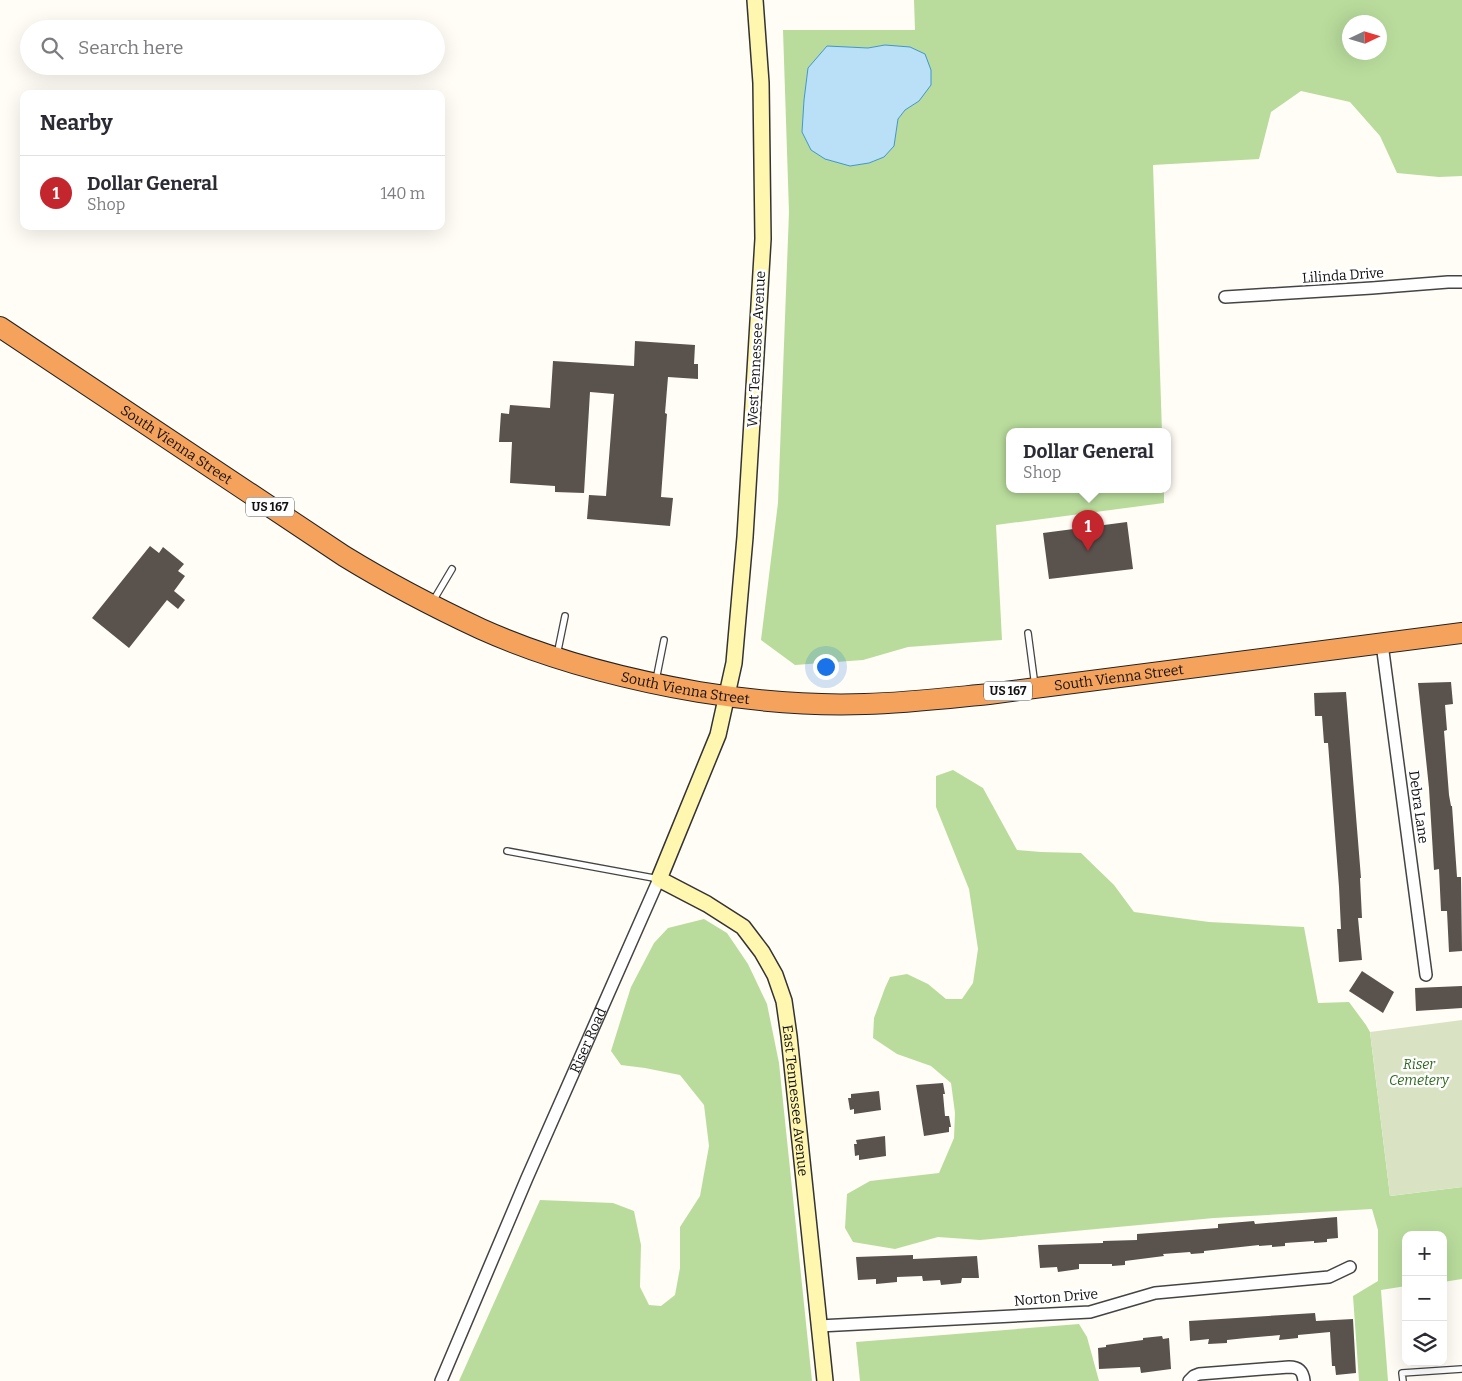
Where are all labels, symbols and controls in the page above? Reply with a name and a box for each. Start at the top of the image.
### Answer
north arrow [1342,15,1387,60]
search box [20,20,445,75]
icon: search [38,34,66,62]
text: Search here [78,36,183,59]
text: Nearby [40,110,113,136]
text: Dollar General [87,172,218,195]
text: 1 [53,184,59,203]
text: 140 m [380,184,425,203]
text: Shop [87,195,125,214]
street label: Lilinda Drive [1302,264,1384,287]
street label: West Tennessee Avenue [744,270,769,428]
street label: South Vienna Street [117,402,235,488]
popup [1006,428,1171,493]
text: Dollar General [1023,440,1154,463]
text: Shop [1023,463,1061,482]
road number: US 167 [246,498,294,516]
pin: 1 [1072,510,1104,551]
your location [813,654,839,680]
street label: South Vienna Street [1053,661,1184,695]
street label: South Vienna Street [619,668,750,708]
road number: US 167 [984,681,1032,700]
street label: Debra Lane [1405,769,1432,845]
street label: Riser Road [566,1005,610,1076]
street label: East Tennessee Avenue [779,1024,812,1177]
park label: Riser Cemetery [1389,1056,1450,1089]
map controls [1402,1231,1447,1366]
button: + [1402,1231,1447,1276]
button: − [1402,1276,1447,1321]
street label: Norton Drive [1013,1285,1099,1310]
button: layers [1402,1321,1447,1366]

